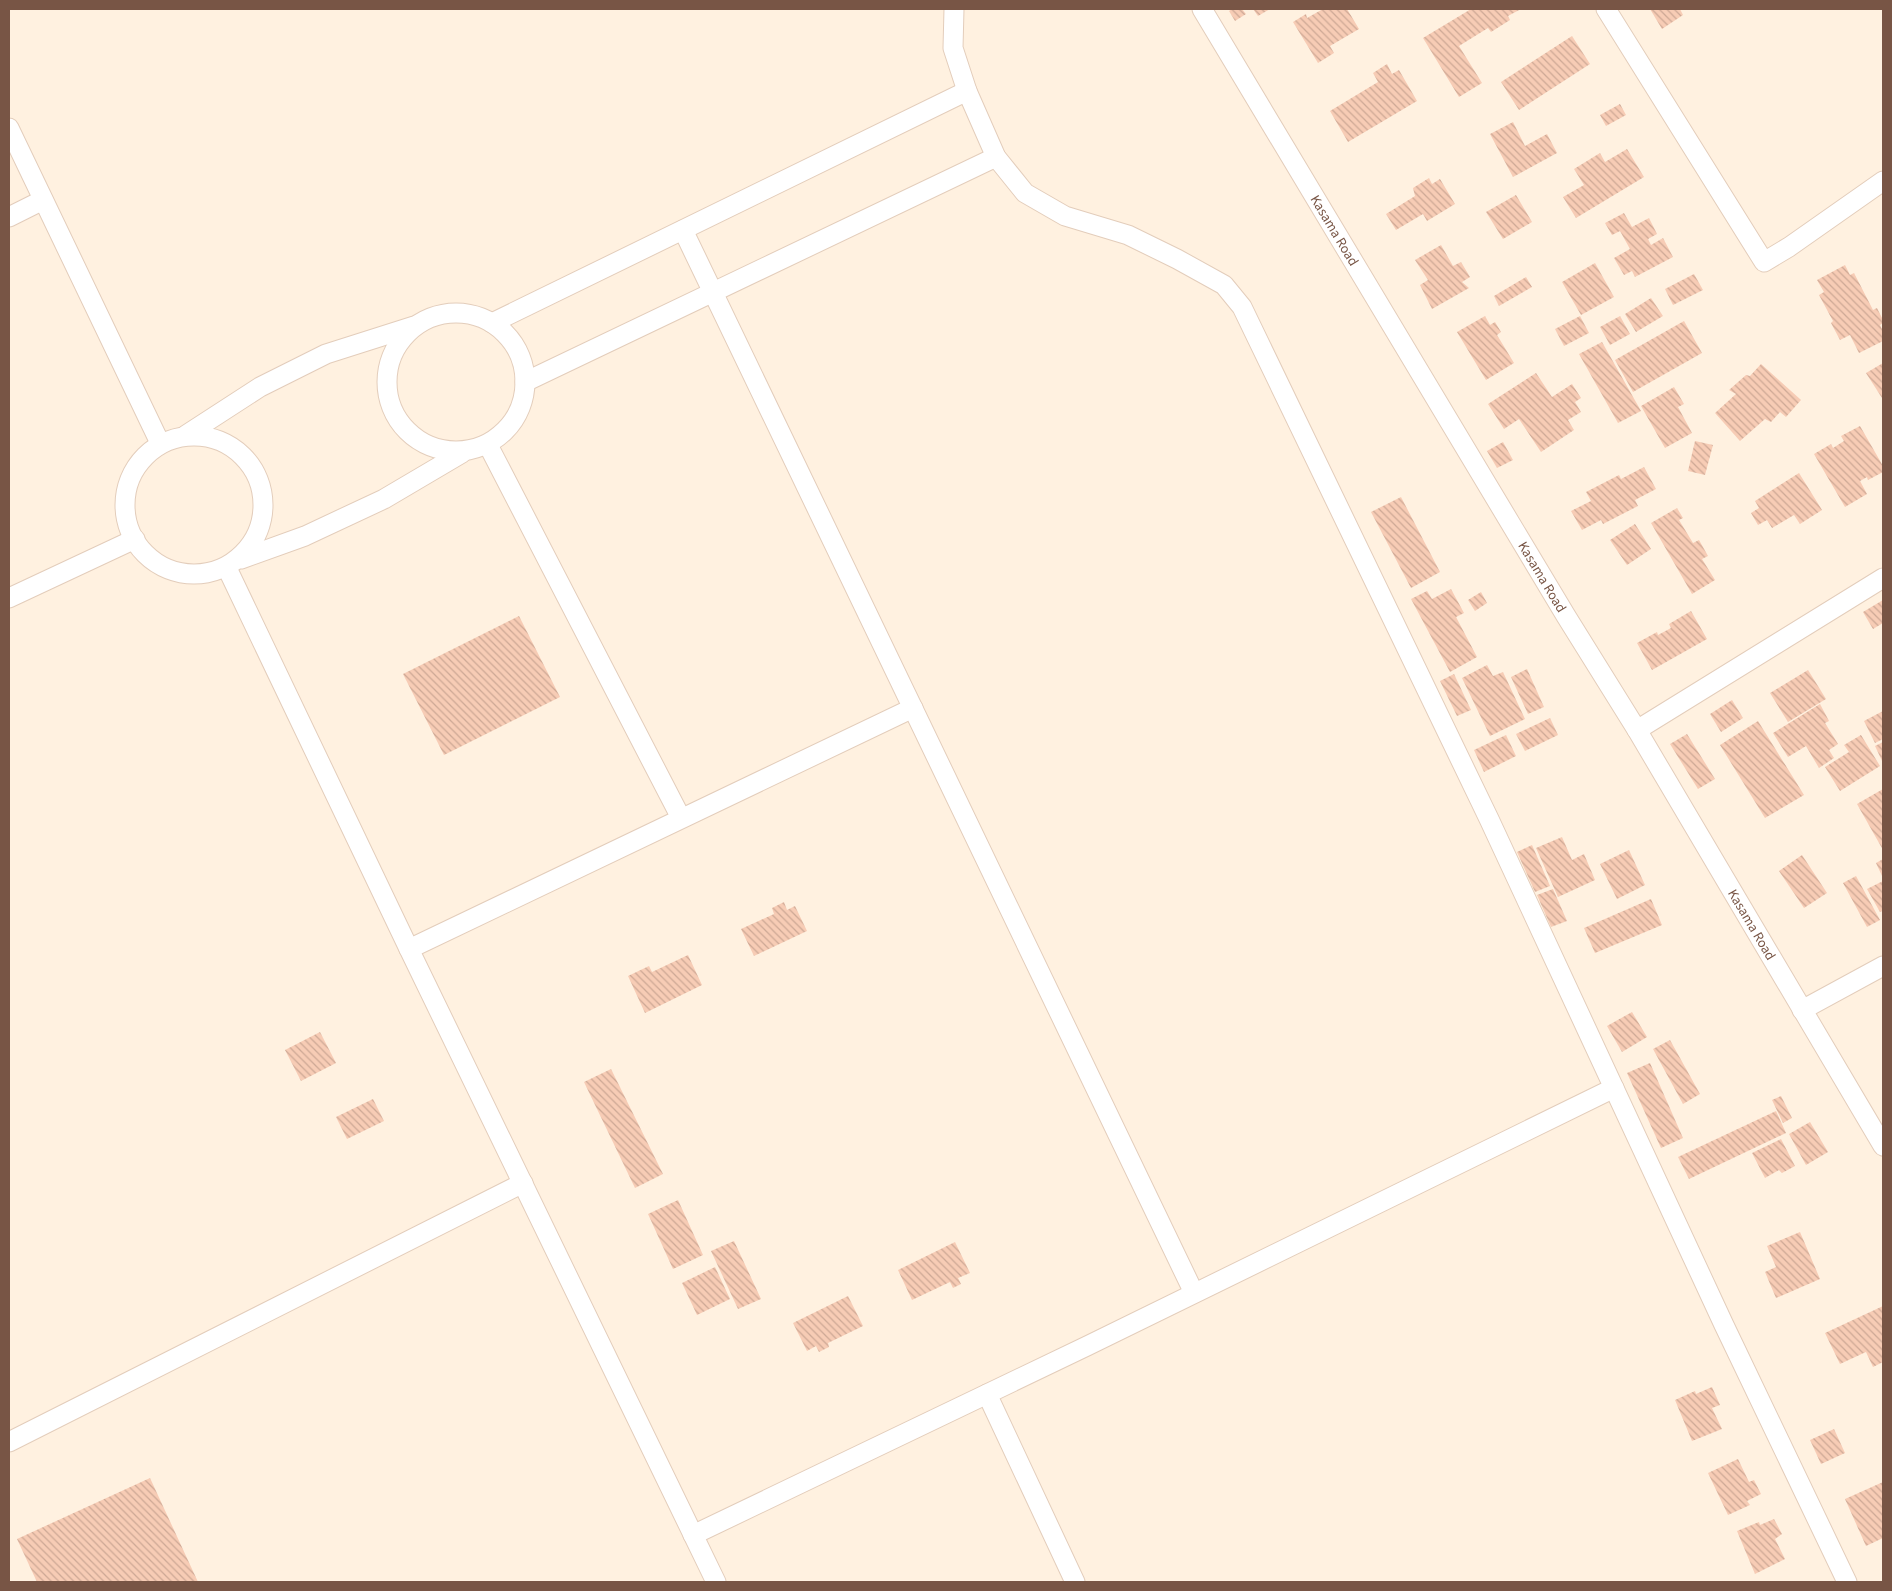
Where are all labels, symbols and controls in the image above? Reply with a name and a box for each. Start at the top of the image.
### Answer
street label: Kasama Road [1305,191,1363,270]
street label: Kasama Road [1513,538,1571,617]
street label: Kasama Road [1722,886,1780,964]

